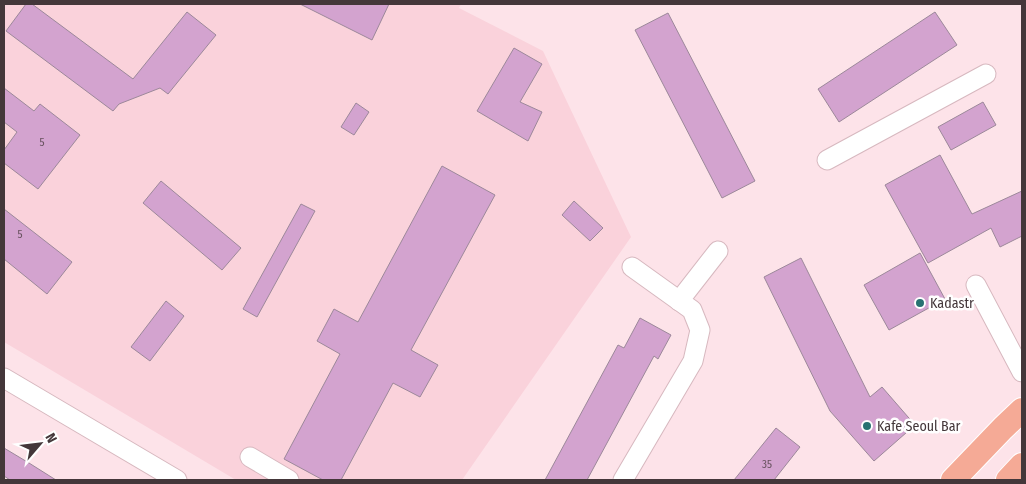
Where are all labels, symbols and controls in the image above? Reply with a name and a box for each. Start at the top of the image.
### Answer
house number: 5 [39,136,45,149]
house number: 5 [17,228,23,241]
place label: Kadastr [930,295,974,312]
marker: Kadastr [914,297,926,309]
place label: Kafe Seoul Bar [877,418,961,435]
north arrow [15,419,65,469]
marker: Kafe Seoul Bar [861,420,873,432]
text: N [42,430,61,446]
house number: 35 [762,458,772,471]

